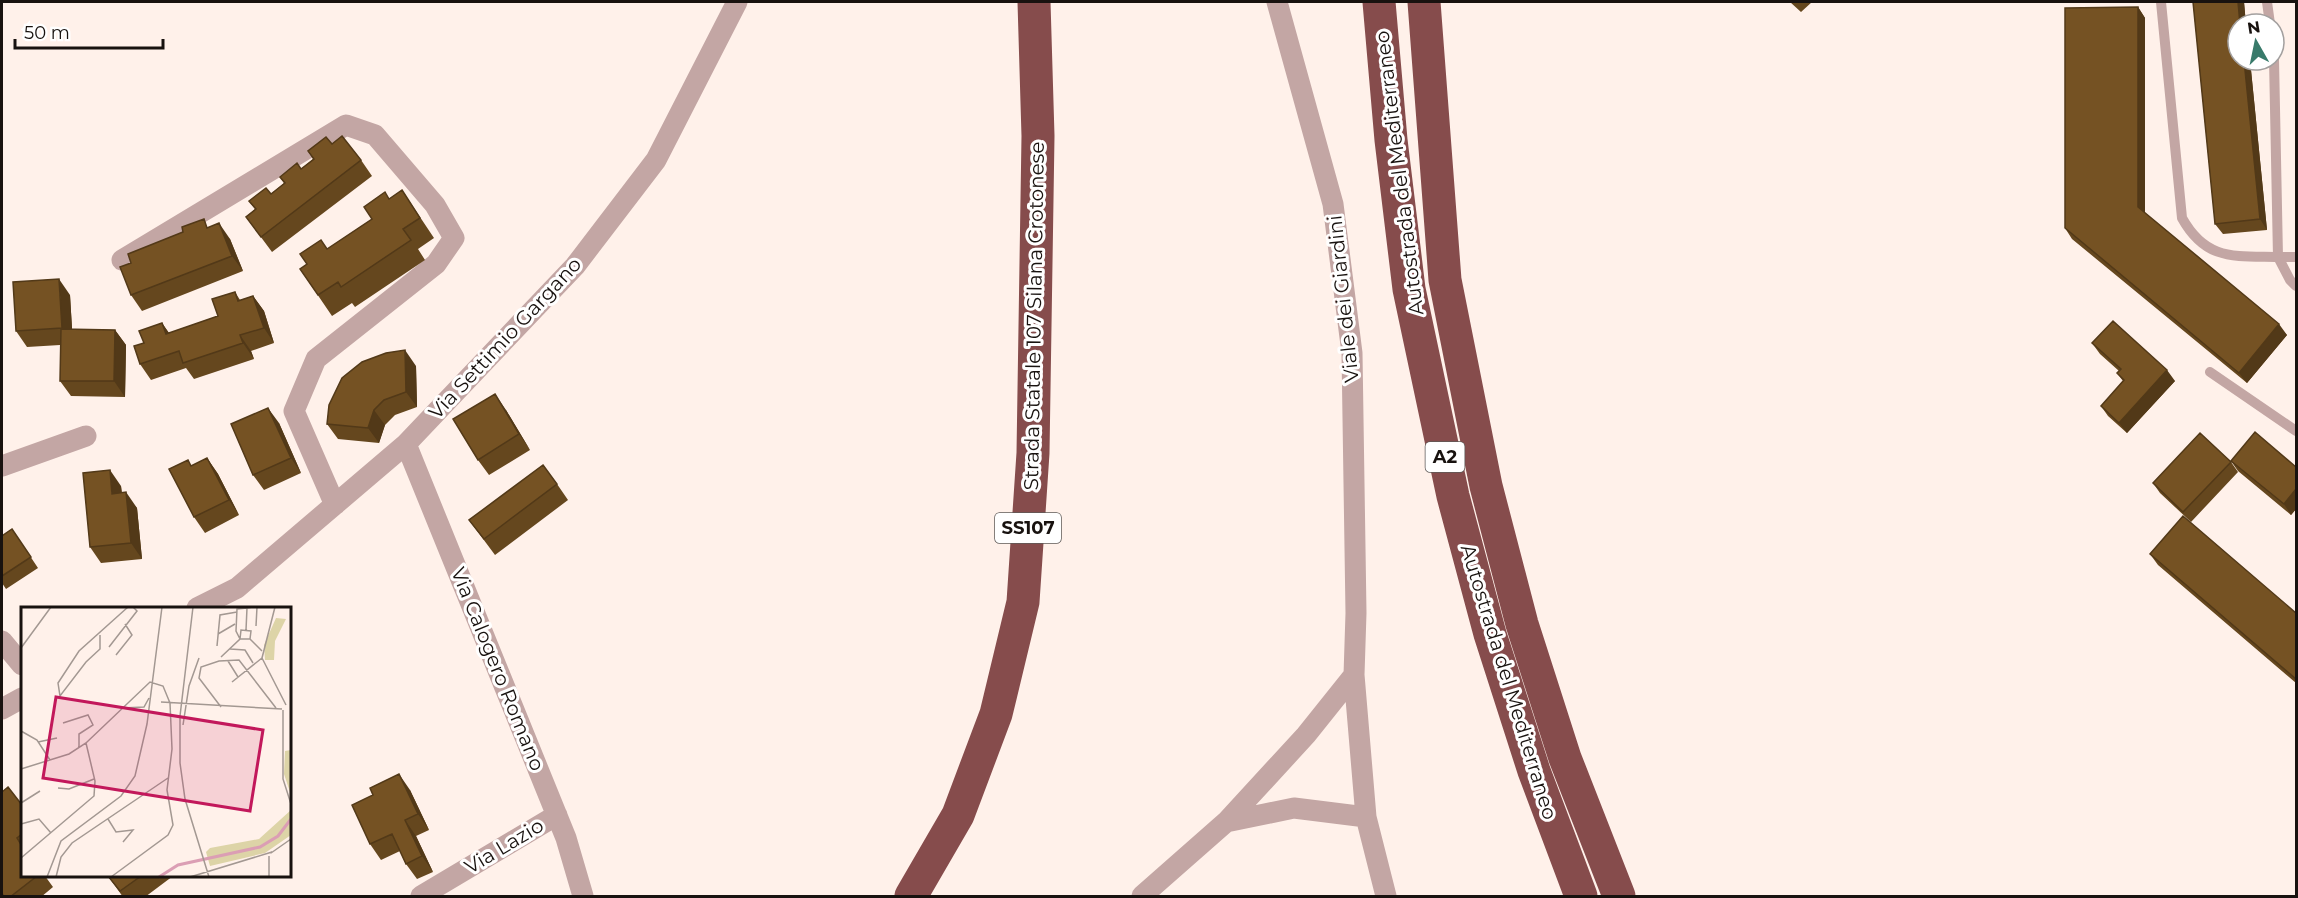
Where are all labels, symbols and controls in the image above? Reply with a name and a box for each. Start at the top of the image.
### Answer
scale bar [15,12,164,50]
north arrow [2226,12,2286,72]
text: N [2246,17,2262,38]
text: 50 m [24,22,70,44]
street label: Autostrada del Mediterraneo [1370,29,1428,317]
street label: Strada Statale 107 Silana Crotonese [1019,141,1049,491]
street label: Viale dei Giardini [1322,214,1364,384]
street label: Via Settimio Gargano [424,252,586,424]
road number: A2 [1426,442,1464,472]
road number: SS107 [995,513,1061,543]
street label: Autostrada del Mediterraneo [1456,542,1562,822]
street label: Via Calogero Romano [446,564,550,774]
inset map [21,607,291,877]
street label: Via Lazio [460,813,548,879]

